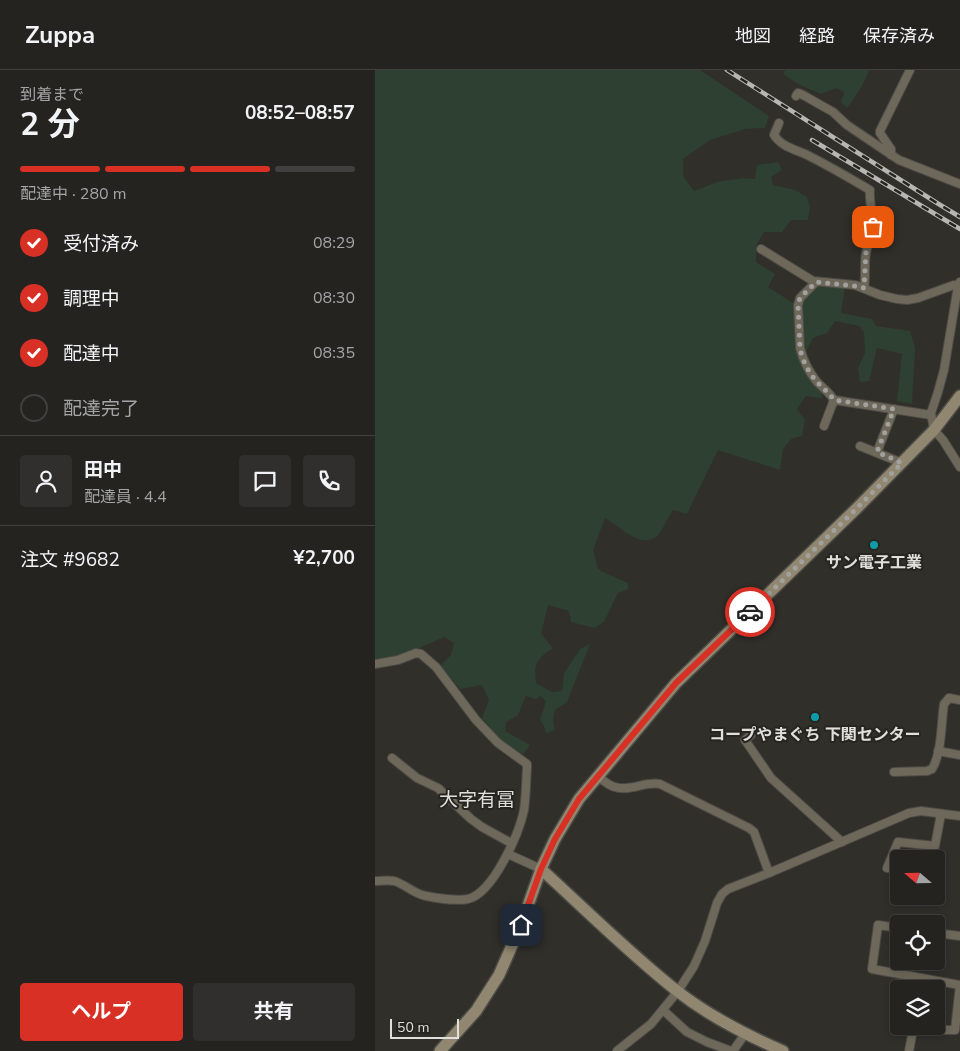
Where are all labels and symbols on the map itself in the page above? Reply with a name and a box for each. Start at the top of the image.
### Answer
pin [852,206,894,248]
marker: サン電子工業 [868,539,880,551]
place label: サン電子工業 [826,552,922,574]
courier [725,587,775,637]
marker: コープやまぐち 下関センター [809,711,821,723]
place label: コープやまぐち 下関センター [709,724,921,746]
district label: 大字有冨 [439,787,515,813]
north arrow [890,850,945,905]
pin [500,904,542,946]
scale bar [390,1016,459,1039]

